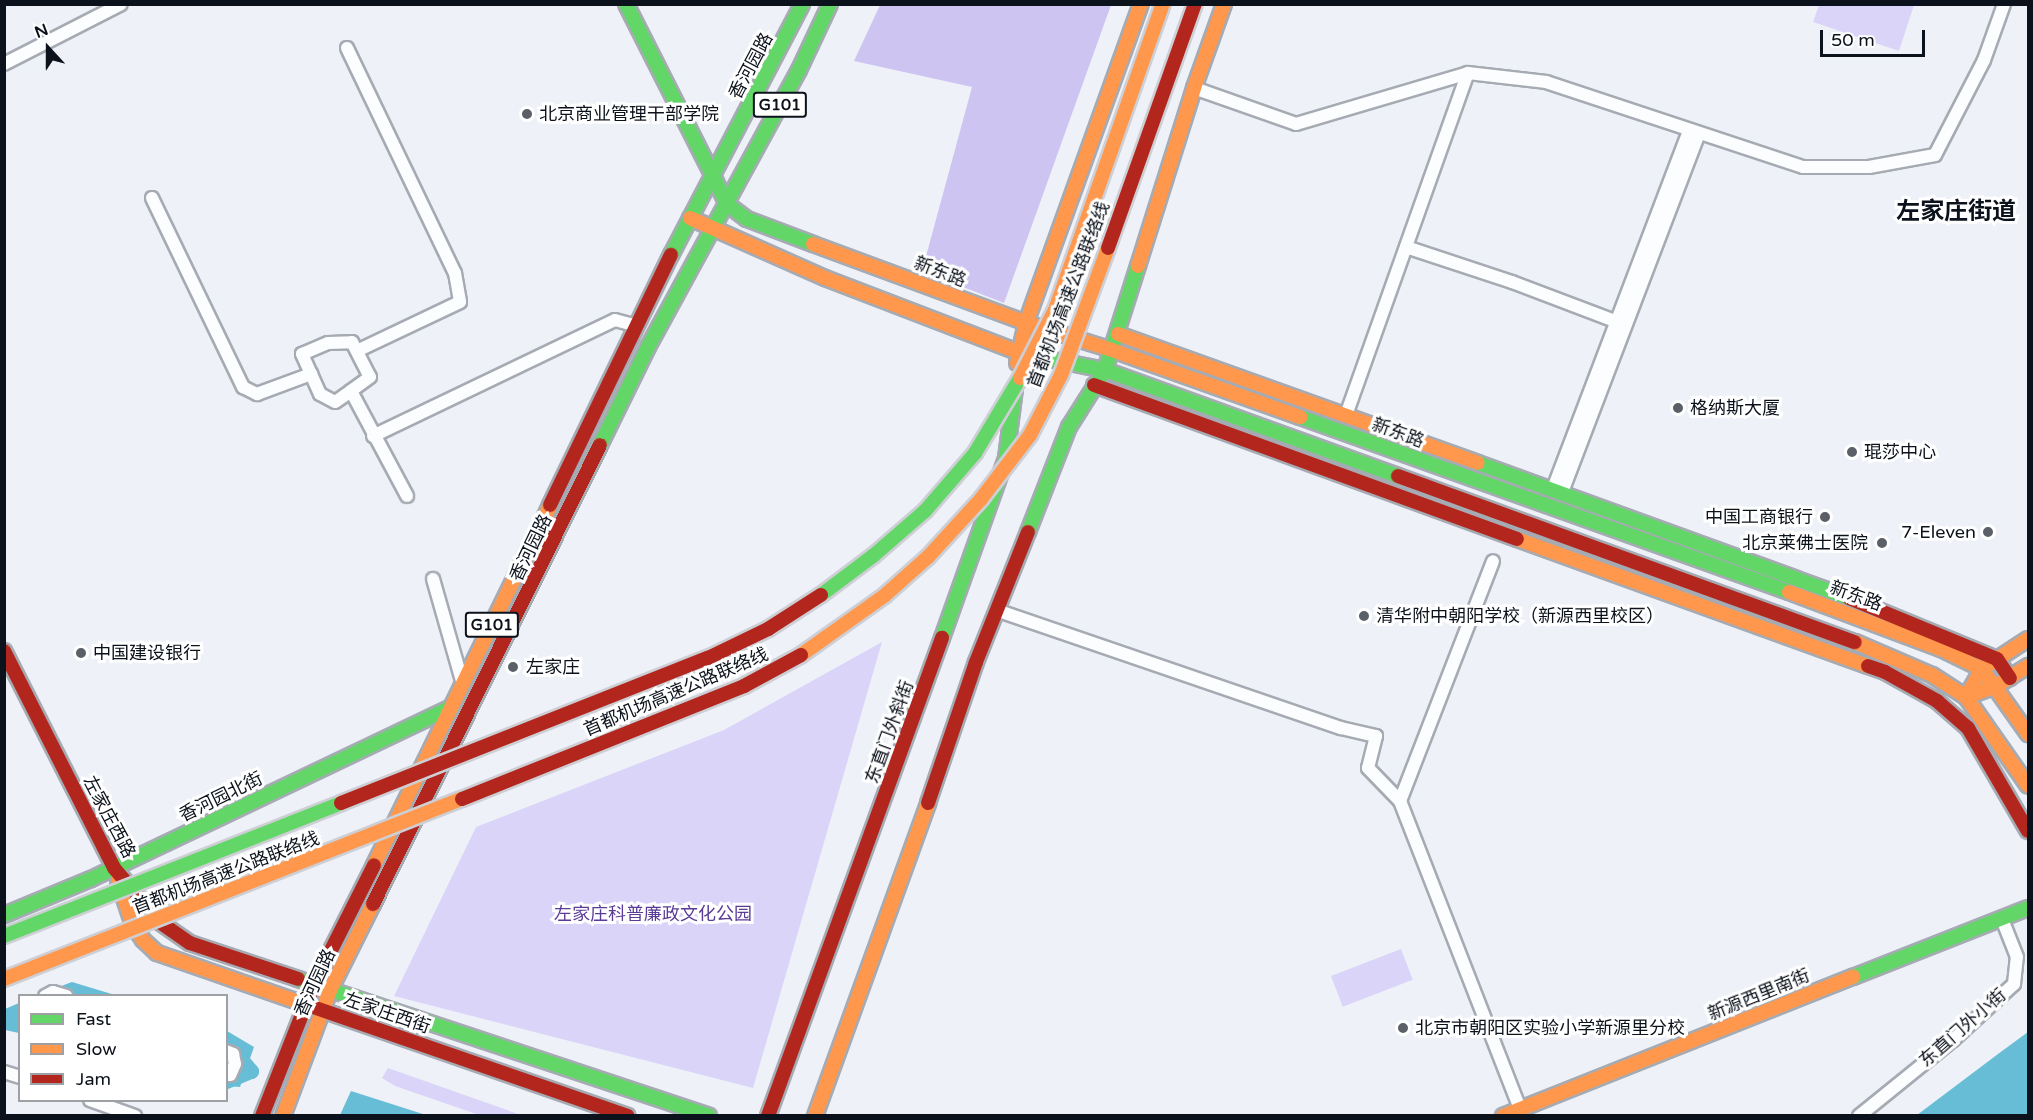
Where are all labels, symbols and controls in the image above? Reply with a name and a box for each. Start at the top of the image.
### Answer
north arrow [18,18,78,78]
scale bar [1823,18,1928,56]
text: N [32,20,51,43]
street label: 香河园路 [725,29,777,103]
text: 50 m [1831,29,1875,51]
road number: G101 [752,92,808,118]
place label: 北京商业管理干部学院 [539,103,719,125]
marker: 北京商业管理干部学院 [520,107,534,121]
district label: 左家庄街道 [1896,198,2016,226]
street label: 首都机场高速公路联络线 [1023,199,1115,391]
street label: 新东路 [911,252,969,292]
place label: 格纳斯大厦 [1690,397,1780,419]
marker: 格纳斯大厦 [1671,401,1685,415]
street label: 新东路 [1369,414,1427,452]
place label: 琨莎中心 [1864,441,1936,463]
marker: 琨莎中心 [1845,445,1859,459]
place label: 中国工商银行 [1705,506,1813,528]
marker: 中国工商银行 [1818,510,1832,524]
street label: 香河园路 [506,511,556,585]
place label: 7-Eleven [1901,521,1976,543]
marker: 7-Eleven [1981,525,1995,539]
place label: 北京莱佛士医院 [1742,532,1868,554]
marker: 北京莱佛士医院 [1873,534,1891,552]
street label: 新东路 [1827,577,1885,615]
place label: 清华附中朝阳学校（新源西里校区） [1376,605,1664,627]
marker: 清华附中朝阳学校（新源西里校区） [1357,609,1371,623]
road number: G101 [464,612,520,638]
place label: 中国建设银行 [93,642,201,664]
street label: 首都机场高速公路联络线 [581,643,771,741]
marker: 中国建设银行 [74,646,88,660]
place label: 左家庄 [526,656,580,678]
marker: 左家庄 [504,658,522,676]
street label: 东直门外斜街 [861,678,919,786]
street label: 香河园北街 [176,768,266,826]
street label: 左家庄西路 [78,772,140,862]
street label: 首都机场高速公路联络线 [130,827,322,919]
park label: 左家庄科普廉政文化公园 [554,903,752,925]
street label: 香河园路 [290,946,340,1020]
street label: 新源西里南街 [1705,965,1813,1025]
street label: 东直门外小街 [1915,984,2011,1072]
street label: 左家庄西街 [341,988,433,1038]
legend [18,994,228,1102]
text: Fast [76,1008,111,1030]
place label: 北京市朝阳区实验小学新源里分校 [1415,1017,1685,1039]
marker: 北京市朝阳区实验小学新源里分校 [1396,1021,1410,1035]
text: Slow [76,1038,117,1060]
text: Jam [76,1068,111,1090]

